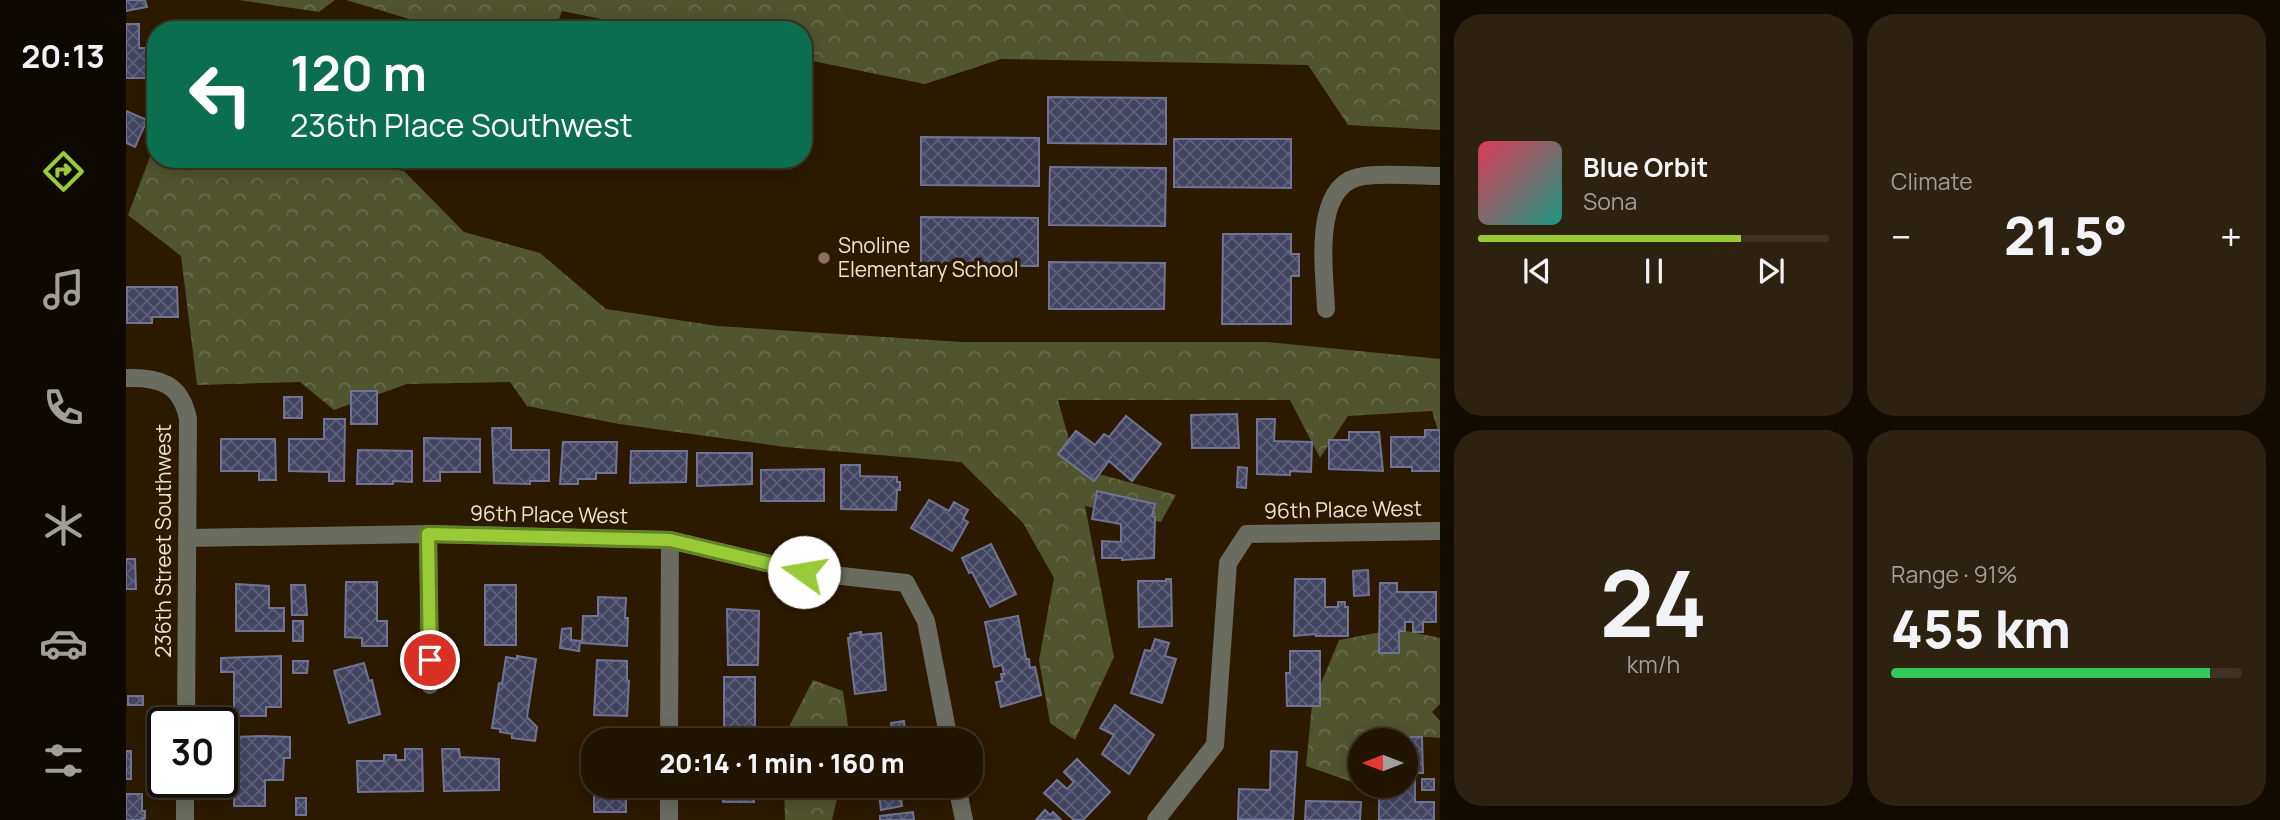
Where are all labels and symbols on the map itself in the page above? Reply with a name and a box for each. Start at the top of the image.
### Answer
place label: Snoline Elementary School [838,231,1019,283]
marker: Snoline Elementary School [816,250,832,266]
street label: 236th Street Southwest [149,424,177,658]
street label: 96th Place West [1264,494,1422,524]
street label: 96th Place West [470,499,628,529]
position arrow [767,535,841,609]
pin [400,630,460,690]
speed limit sign: 30 [147,707,238,798]
north arrow [1348,728,1418,798]

